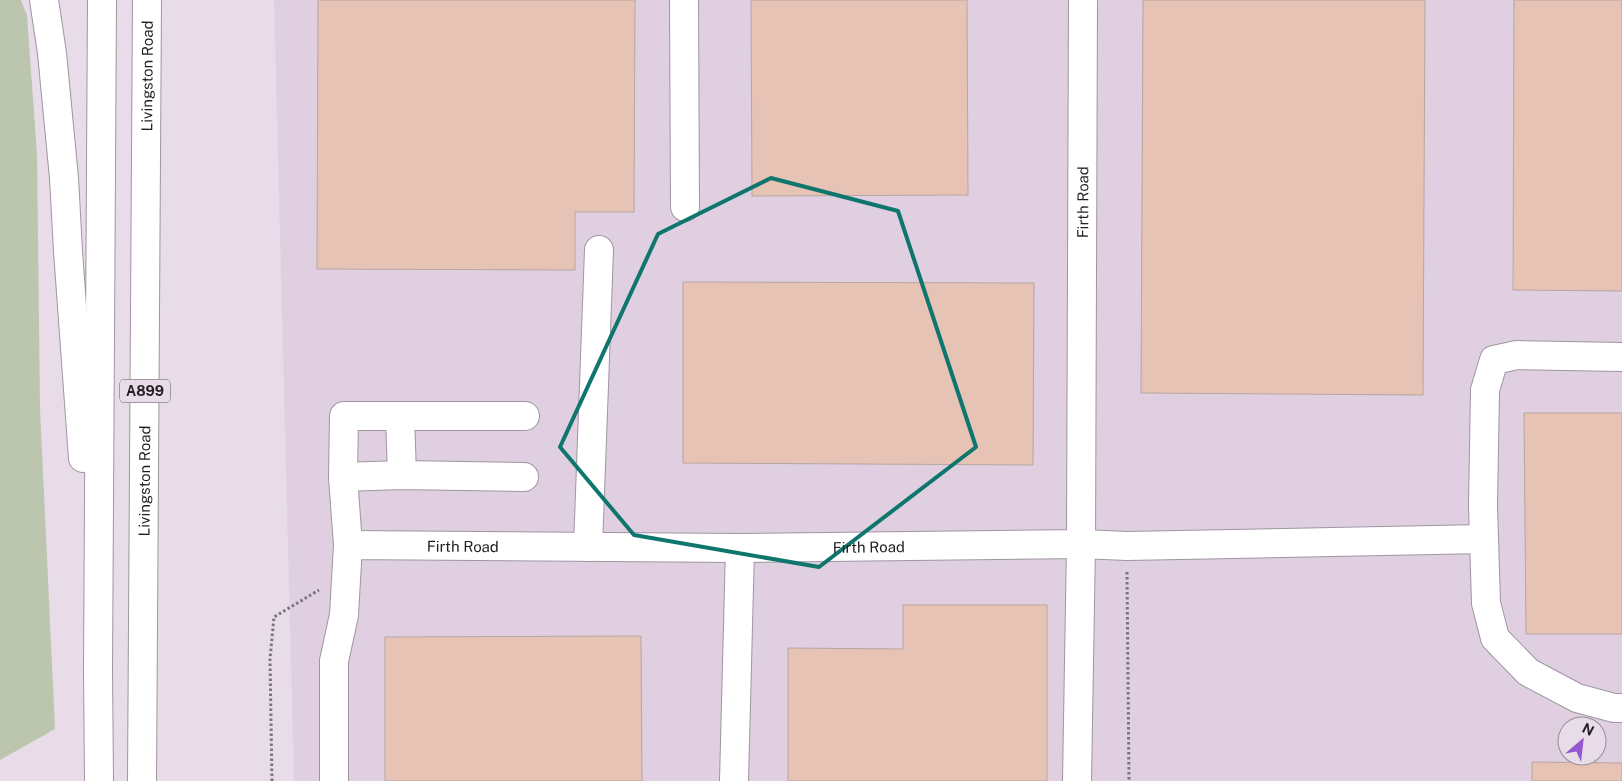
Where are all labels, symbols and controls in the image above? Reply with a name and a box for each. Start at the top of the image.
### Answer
street label: Livingston Road [138,21,155,132]
street label: Firth Road [1074,166,1091,238]
road number: A899 [120,380,170,402]
street label: Livingston Road [135,425,153,537]
street label: Firth Road [427,537,499,555]
street label: Firth Road [833,538,905,555]
north arrow [1557,716,1607,766]
text: N [1580,720,1597,739]

